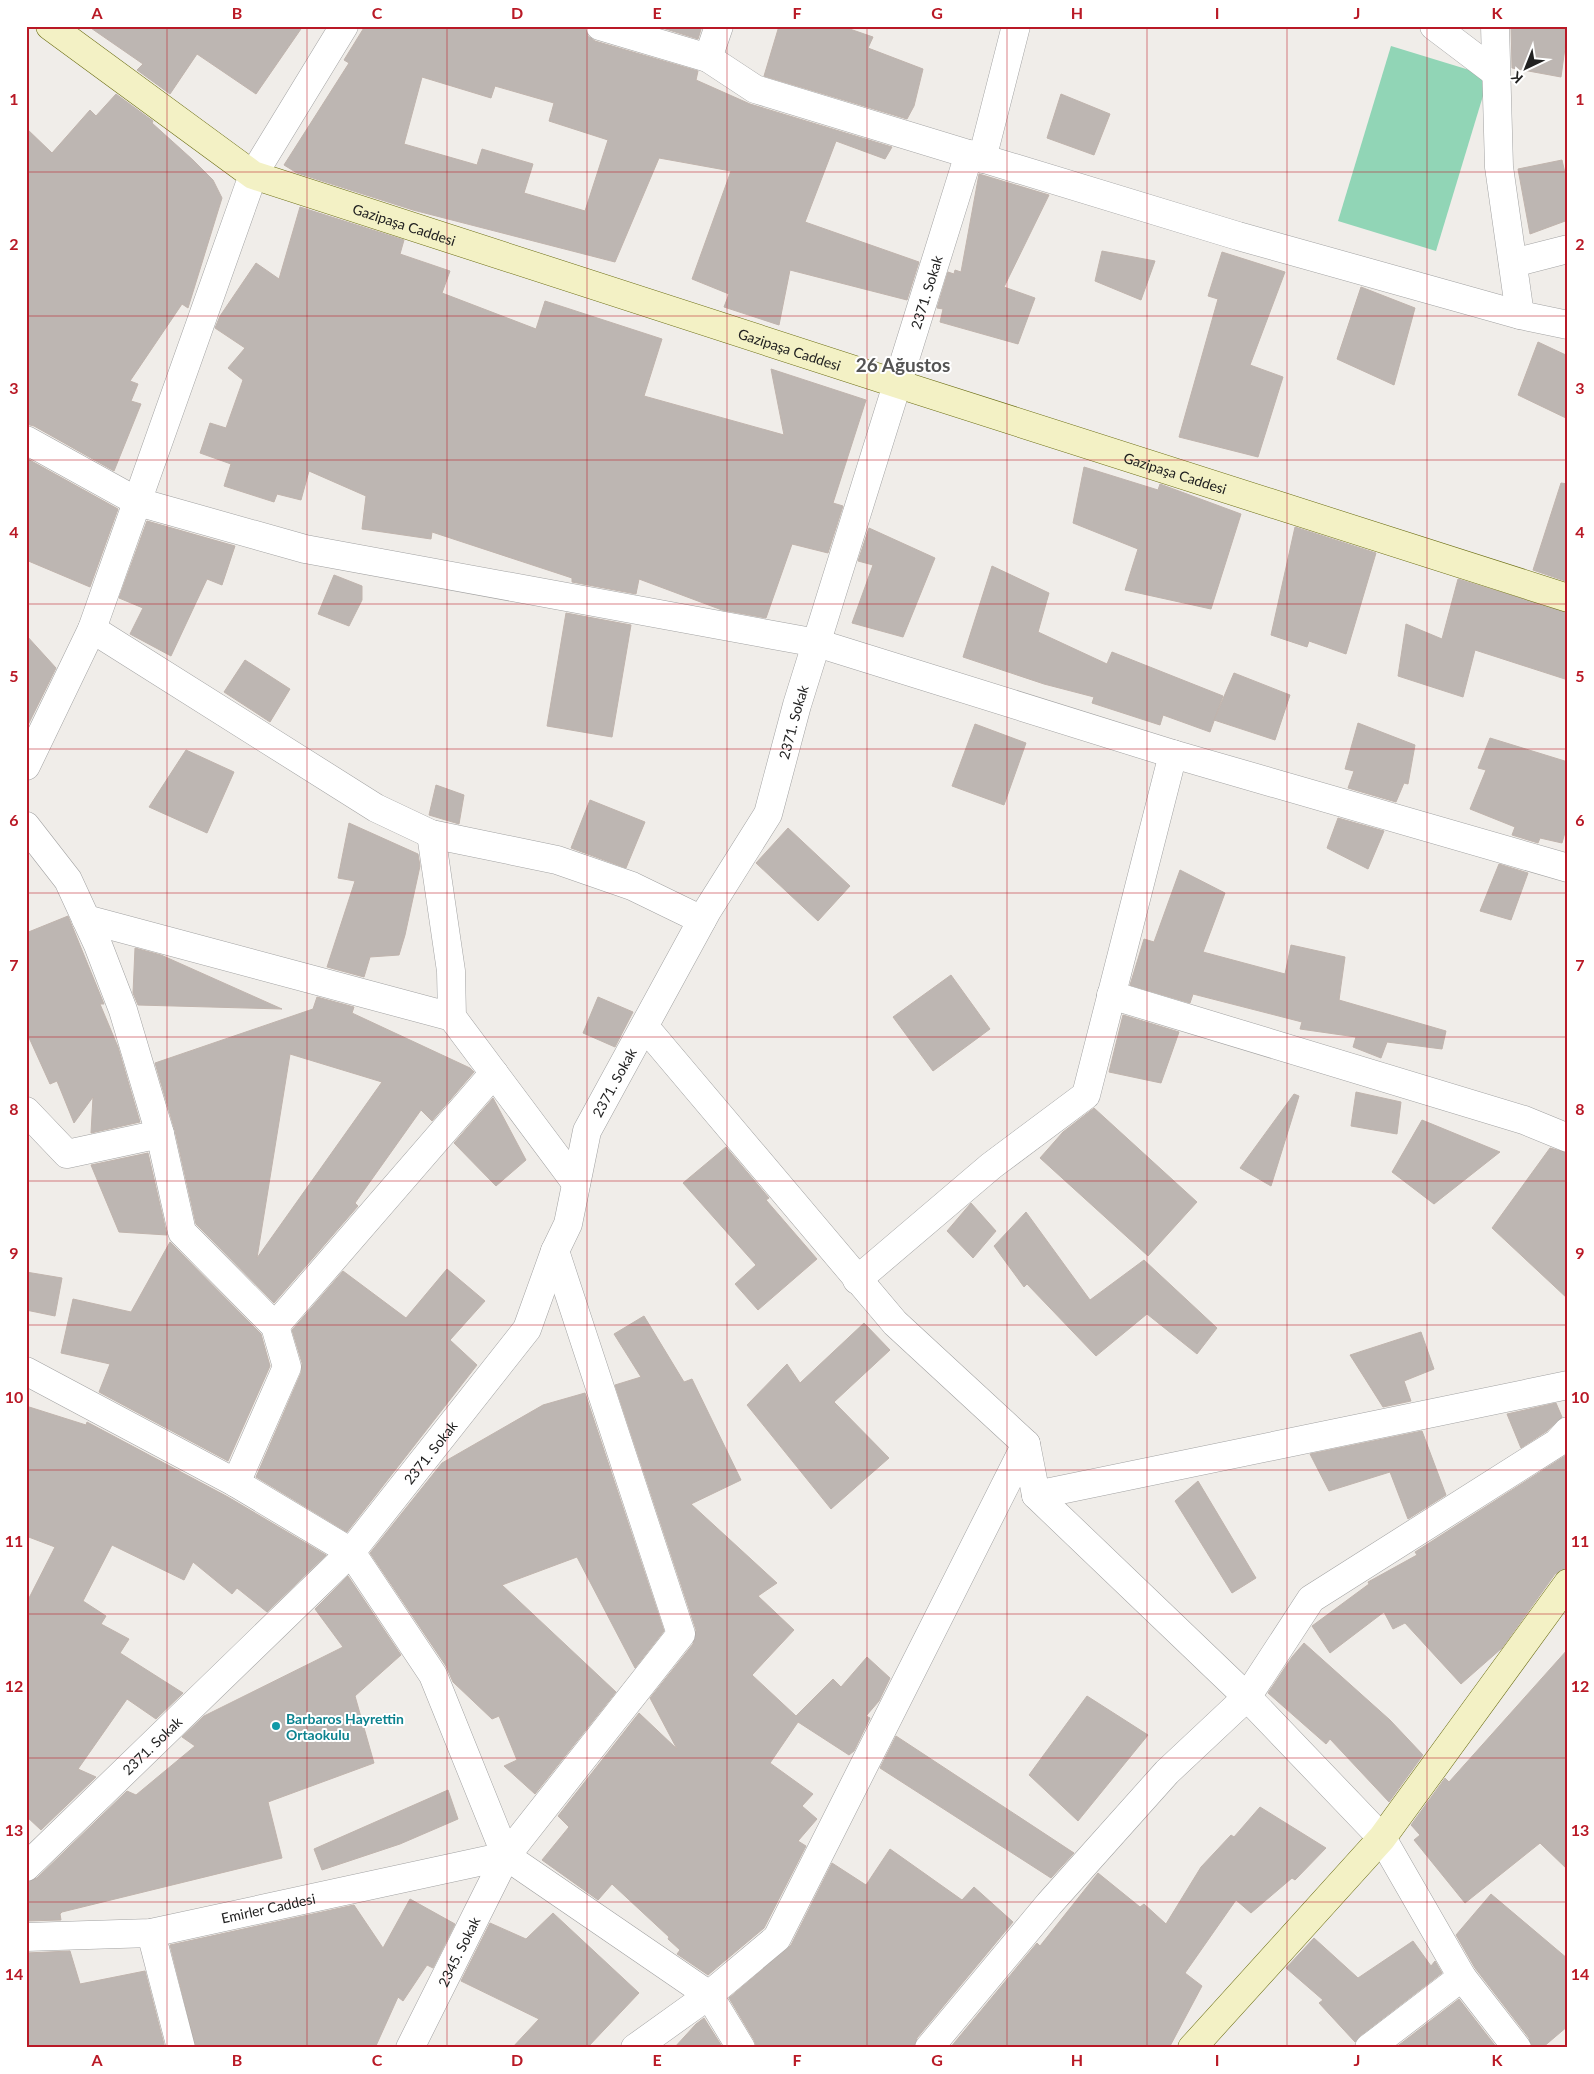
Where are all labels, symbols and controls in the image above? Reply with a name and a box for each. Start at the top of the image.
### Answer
text: A [90,3,103,22]
text: B [232,3,242,22]
text: C [372,3,383,22]
text: D [511,3,523,22]
text: E [652,3,662,22]
text: F [792,3,802,22]
text: G [931,3,943,22]
text: H [1071,3,1083,22]
text: I [1215,3,1219,22]
text: J [1354,3,1360,22]
text: K [1492,3,1504,22]
north arrow [1502,42,1552,92]
text: K [1507,68,1526,87]
text: 1 [9,89,19,108]
text: 1 [1575,89,1585,108]
street label: Gazipaşa Caddesi [351,199,458,249]
text: 2 [9,234,19,253]
text: 2 [1575,234,1585,253]
street label: 2371. Sokak [906,252,946,331]
street label: Gazipaşa Caddesi [736,324,843,374]
district label: 26 Ağustos [856,353,950,376]
text: 3 [9,378,19,397]
text: 3 [1575,378,1585,397]
street label: Gazipaşa Caddesi [1122,448,1229,497]
text: 4 [9,522,19,541]
text: 4 [1575,522,1585,541]
text: 5 [9,666,19,685]
text: 5 [1575,666,1585,685]
street label: 2371. Sokak [775,682,812,761]
text: 6 [9,810,19,829]
text: 6 [1575,810,1585,829]
text: 7 [9,955,19,974]
text: 7 [1575,955,1585,974]
street label: 2371. Sokak [588,1044,640,1120]
text: 8 [9,1099,19,1118]
text: 8 [1575,1099,1585,1118]
text: 9 [9,1243,19,1262]
text: 9 [1575,1243,1585,1262]
text: 10 [5,1387,23,1406]
text: 10 [1571,1387,1589,1406]
street label: 2371. Sokak [400,1416,461,1487]
text: 11 [5,1531,23,1550]
text: 11 [1571,1531,1589,1550]
text: 12 [5,1676,23,1695]
text: 12 [1571,1676,1589,1695]
place label: Barbaros Hayrettin Ortaokulu [286,1710,404,1743]
street label: 2371. Sokak [118,1712,186,1778]
marker: Barbaros Hayrettin Ortaokulu [270,1720,282,1732]
text: 13 [5,1820,23,1839]
text: 13 [1571,1820,1589,1839]
street label: Emirler Caddesi [220,1889,317,1926]
street label: 2345. Sokak [434,1913,483,1989]
text: 14 [5,1964,23,1983]
text: 14 [1571,1964,1589,1983]
text: A [90,2050,103,2069]
text: B [232,2050,242,2069]
text: C [372,2050,383,2069]
text: D [511,2050,523,2069]
text: E [652,2050,662,2069]
text: F [792,2050,802,2069]
text: G [931,2050,943,2069]
text: H [1071,2050,1083,2069]
text: I [1215,2050,1219,2069]
text: J [1354,2050,1360,2069]
text: K [1492,2050,1504,2069]

